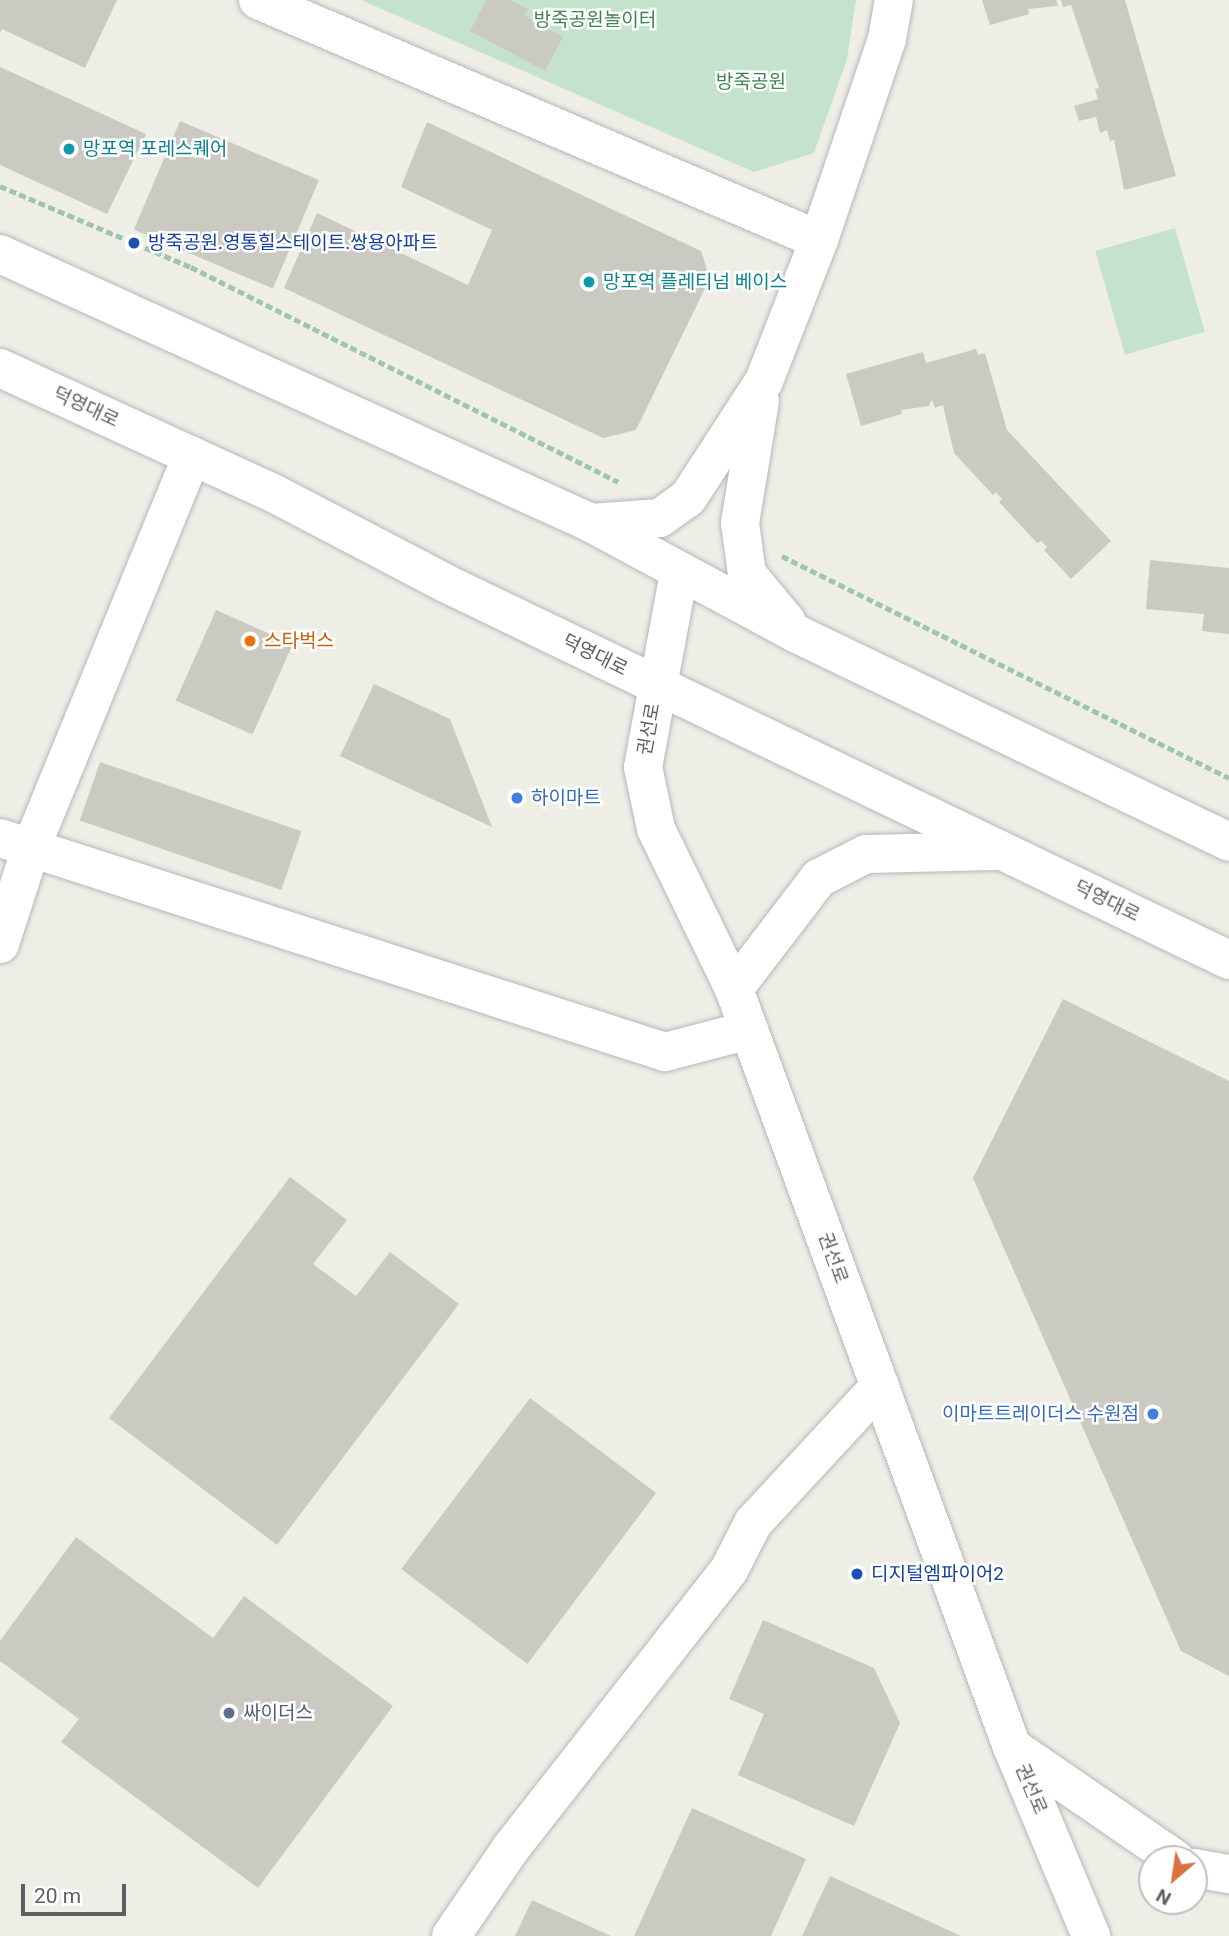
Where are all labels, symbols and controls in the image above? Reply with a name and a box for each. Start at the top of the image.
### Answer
park label: 방죽공원놀이터 [534,9,656,31]
park label: 방죽공원 [716,71,786,93]
place label: 망포역 포레스퀘어 [83,138,228,160]
marker: 망포역 포레스퀘어 [61,141,77,157]
place label: 방죽공원.영통힐스테이트.쌍용아파트 [148,232,438,254]
marker: 방죽공원.영통힐스테이트.쌍용아파트 [126,235,142,251]
place label: 망포역 플레티넘 베이스 [603,271,787,293]
marker: 망포역 플레티넘 베이스 [581,274,597,290]
street label: 덕영대로 [49,382,123,432]
street label: 덕영대로 [559,629,631,681]
place label: 스타벅스 [264,630,334,652]
marker: 스타벅스 [242,633,258,649]
street label: 권선로 [633,701,665,757]
place label: 하이마트 [531,787,601,809]
marker: 하이마트 [509,790,525,806]
street label: 덕영대로 [1071,875,1143,927]
street label: 권선로 [813,1229,853,1287]
place label: 이마트트레이더스 수원점 [942,1403,1139,1425]
marker: 이마트트레이더스 수원점 [1145,1406,1161,1422]
place label: 디지털엠파이어2 [871,1563,1004,1585]
marker: 디지털엠파이어2 [849,1566,865,1582]
place label: 싸이더스 [243,1702,313,1724]
marker: 싸이더스 [221,1705,237,1721]
street label: 권선로 [1010,1760,1052,1818]
north arrow [1138,1845,1208,1915]
scale bar [24,1870,130,1914]
text: 20 m [34,1884,81,1908]
text: N [1152,1884,1175,1910]

